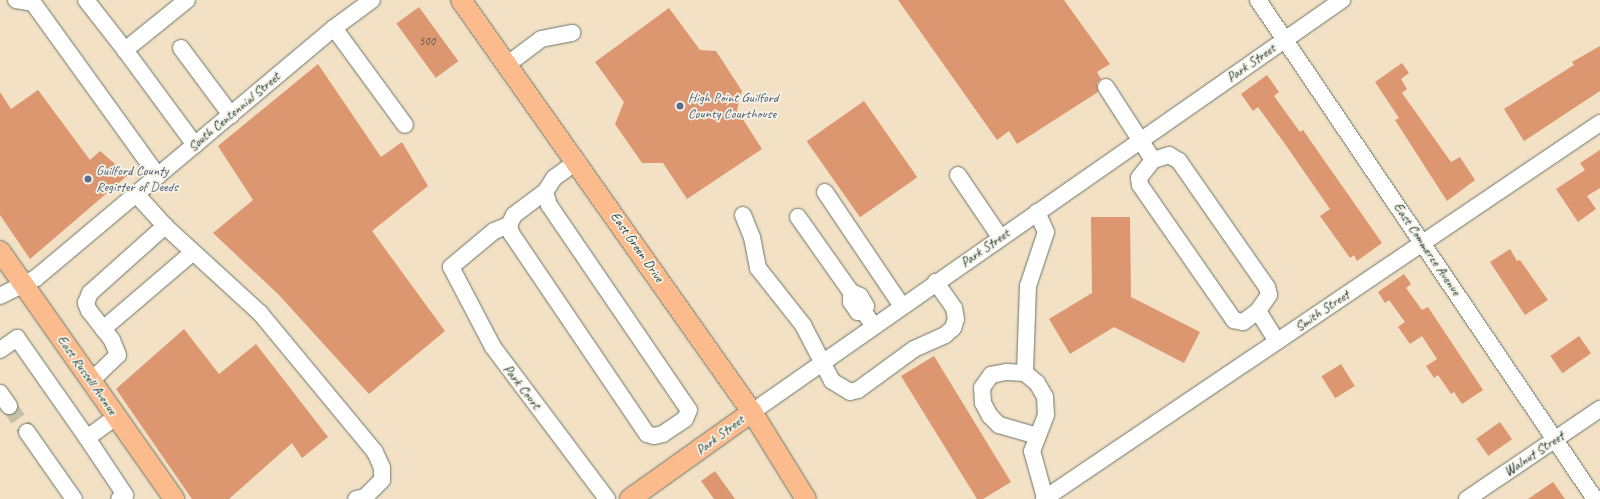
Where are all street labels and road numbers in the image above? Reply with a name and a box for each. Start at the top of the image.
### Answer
street label: Park Street [1223,40,1279,86]
street label: South Centennial Street [184,68,284,156]
street label: East Commerce Avenue [1390,199,1464,299]
street label: East Green Drive [607,209,667,285]
street label: Park Street [957,225,1013,271]
street label: Smith Street [1292,287,1352,335]
street label: East Russell Avenue [53,332,121,418]
street label: Park Court [500,361,544,413]
street label: Park Street [693,411,747,459]
street label: Walnut Street [1501,428,1567,480]

